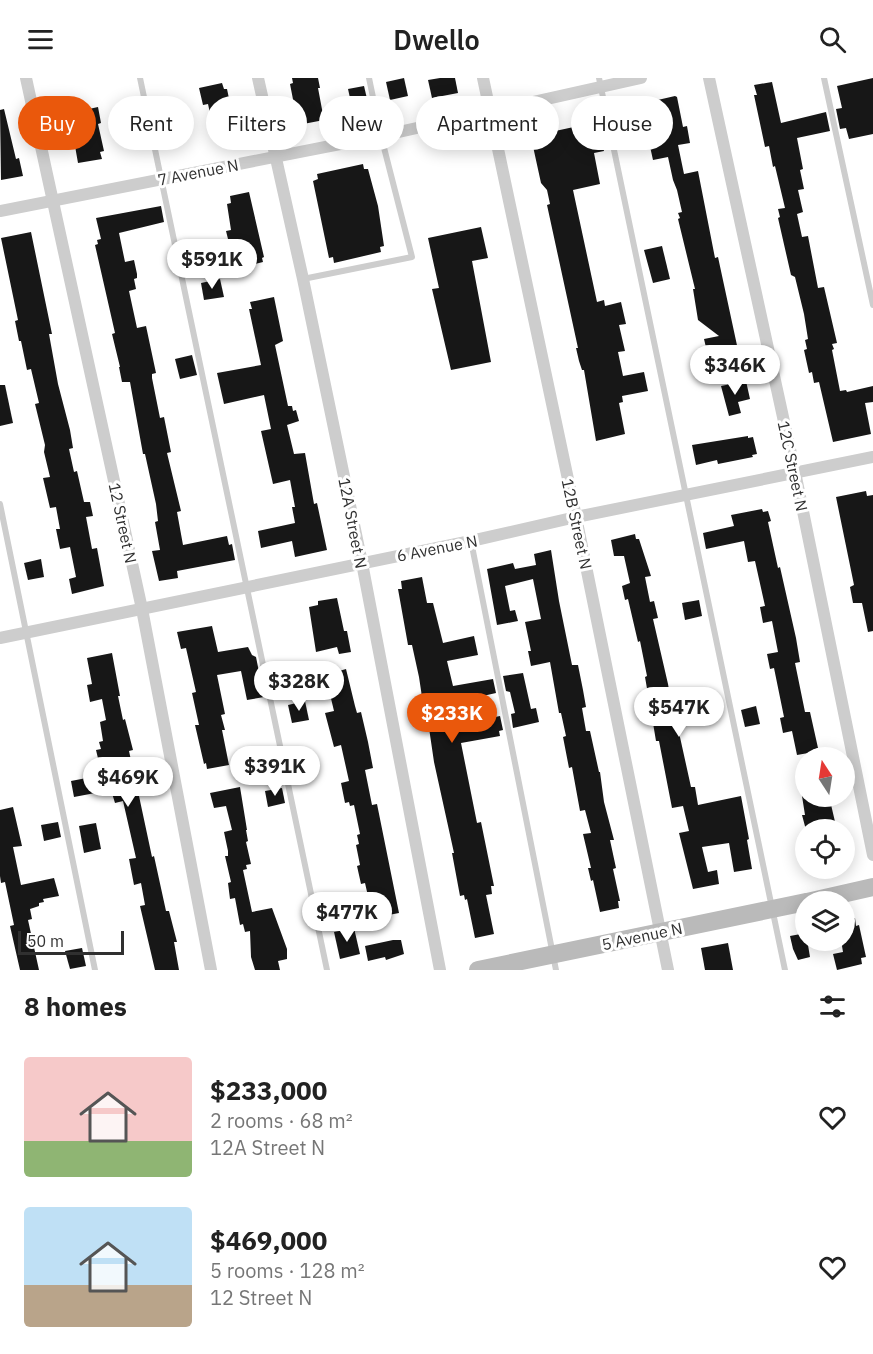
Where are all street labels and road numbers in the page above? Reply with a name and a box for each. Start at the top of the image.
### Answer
street label: 7 Avenue N [156,154,240,190]
street label: 12C Street N [774,419,812,513]
street label: 12A Street N [334,476,372,570]
street label: 12B Street N [558,477,596,571]
street label: 12 Street N [105,481,141,565]
street label: 6 Avenue N [395,530,479,566]
street label: 5 Avenue N [600,918,684,954]

